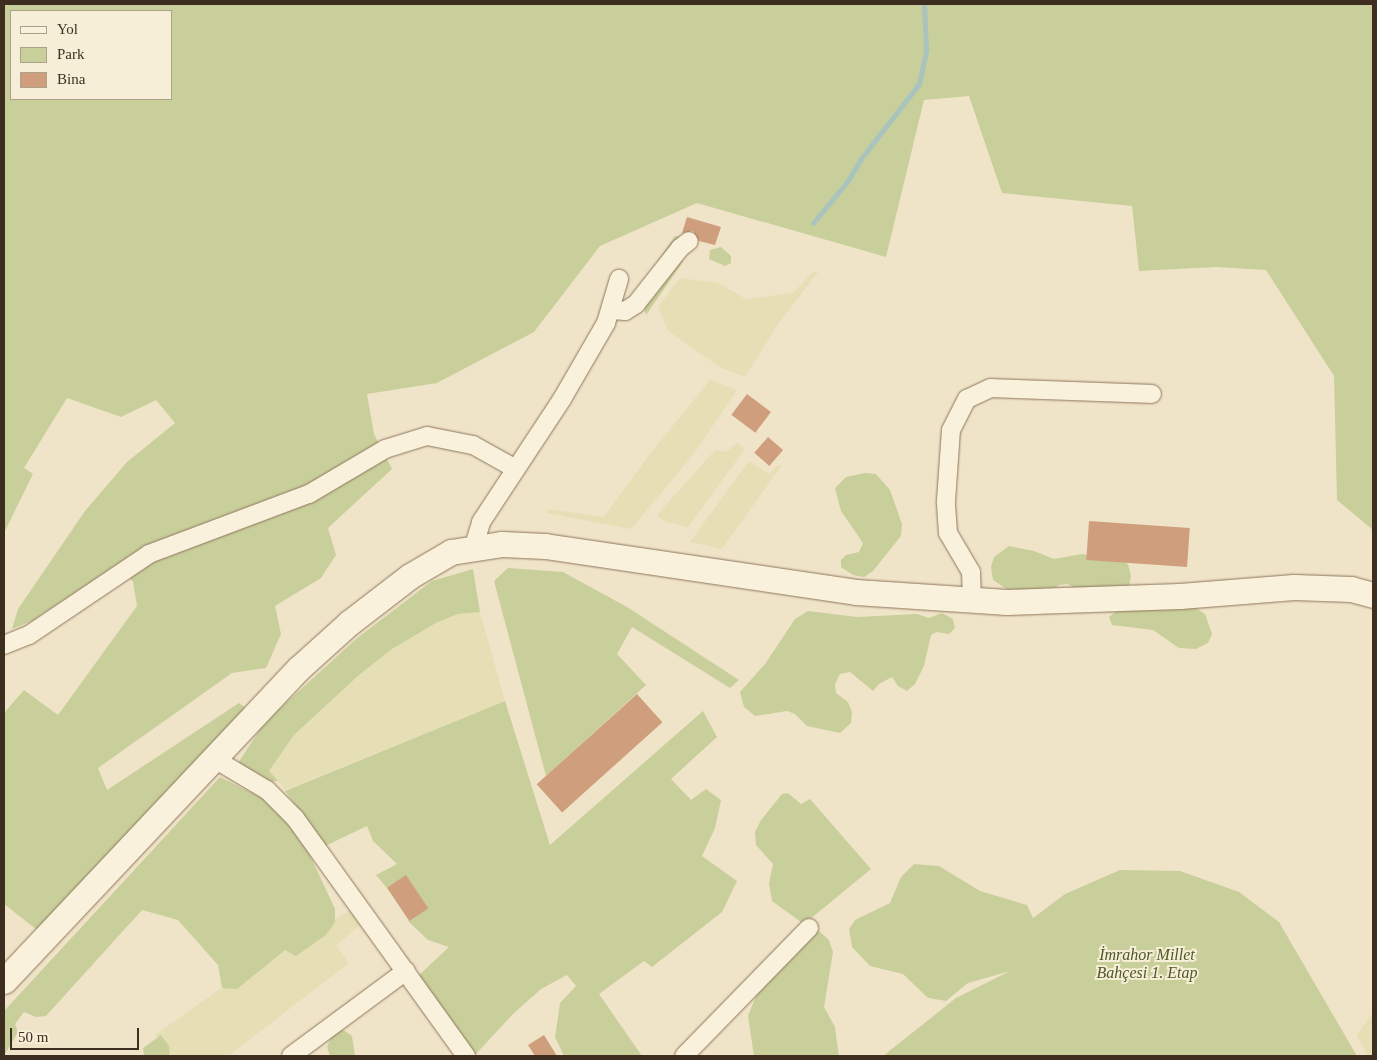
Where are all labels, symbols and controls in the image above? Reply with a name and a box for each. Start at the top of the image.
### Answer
legend [10,10,172,100]
text: Yol [57,21,78,37]
text: Park [57,46,85,62]
text: Bina [57,71,85,87]
park label: İmrahor Millet Bahçesi 1. Etap [1097,945,1197,983]
scale bar [12,1018,141,1050]
text: 50 m [18,1029,48,1045]

